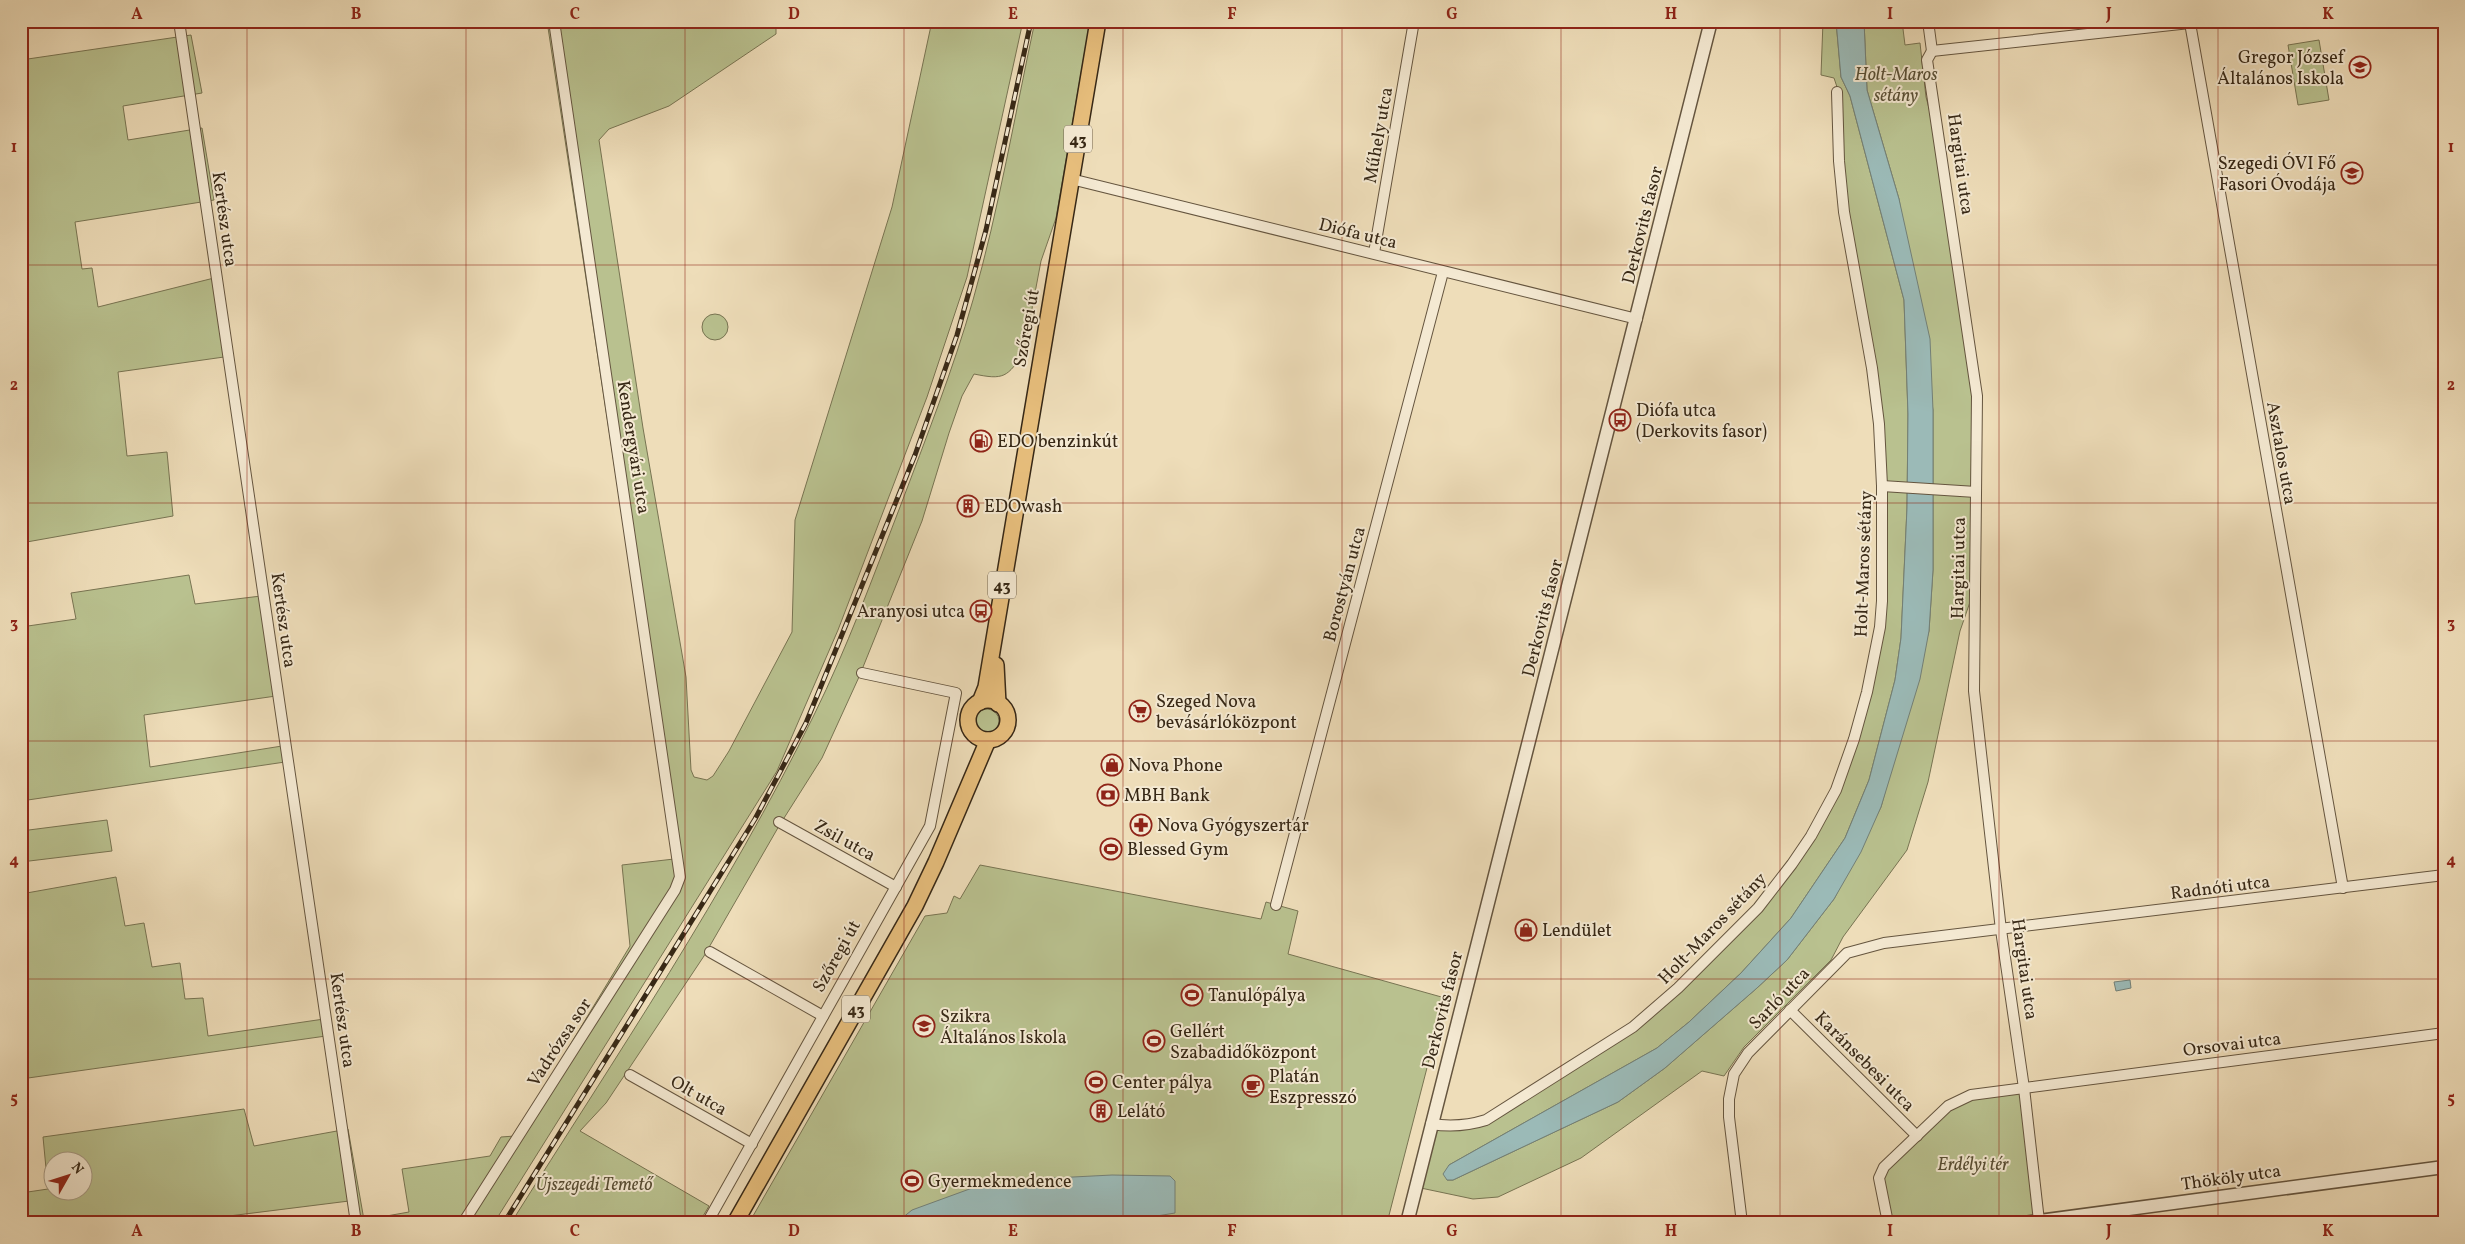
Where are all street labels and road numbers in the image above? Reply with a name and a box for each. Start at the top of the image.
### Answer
street label: Műhely utca [1359,85,1400,185]
street label: Hargitai utca [1940,112,1979,217]
road number: 43 [1064,126,1092,152]
street label: Derkovits fasor [1617,163,1670,287]
street label: Kertész utca [204,170,243,268]
street label: Diófa utca [1316,213,1400,256]
street label: Szőregi út [1008,287,1047,369]
street label: Kendergyári utca [610,379,655,516]
street label: Asztalos utca [2259,400,2302,507]
street label: Holt-Maros sétány [1849,490,1880,638]
street label: Hargitai utca [1946,517,1973,619]
street label: Borostyán utca [1318,524,1373,645]
street label: Derkovits fasor [1517,556,1570,680]
street label: Kertész utca [263,571,302,669]
road number: 43 [988,572,1016,598]
street label: Zsil utca [809,814,880,868]
street label: Holt-Maros sétány [1653,867,1773,991]
street label: Radnóti utca [2169,870,2272,907]
street label: Szőregi út [807,916,867,997]
street label: Hargitai utca [2004,917,2043,1022]
street label: Derkovits fasor [1417,948,1470,1072]
street label: Sarló utca [1744,962,1816,1036]
street label: Kertész utca [322,971,361,1069]
street label: Vadrózsa sor [522,993,599,1092]
road number: 43 [842,996,870,1022]
street label: Karánsebesi utca [1808,1006,1920,1118]
street label: Orsovai utca [2182,1027,2283,1064]
street label: Olt utca [665,1070,731,1123]
street label: Thököly utca [2180,1159,2283,1198]

